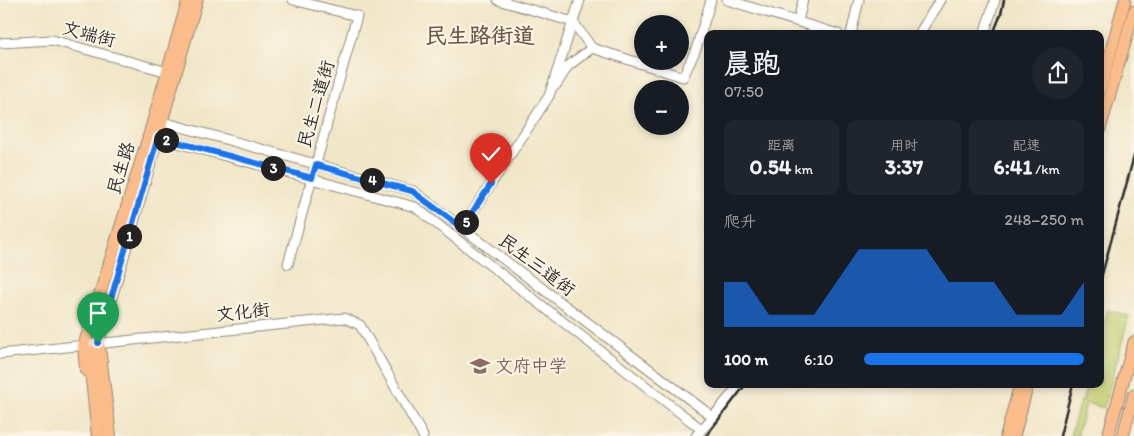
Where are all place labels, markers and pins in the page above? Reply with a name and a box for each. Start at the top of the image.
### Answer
pin: 2 [154,128,178,152]
pin [470,133,512,184]
pin: 3 [260,156,286,180]
pin: 4 [360,168,384,192]
pin: 5 [454,210,478,234]
pin: 1 [116,224,142,248]
pin [77,292,119,343]
school or university icon: 文府中学 [469,355,491,377]
place label: 文府中学 [495,355,567,377]

